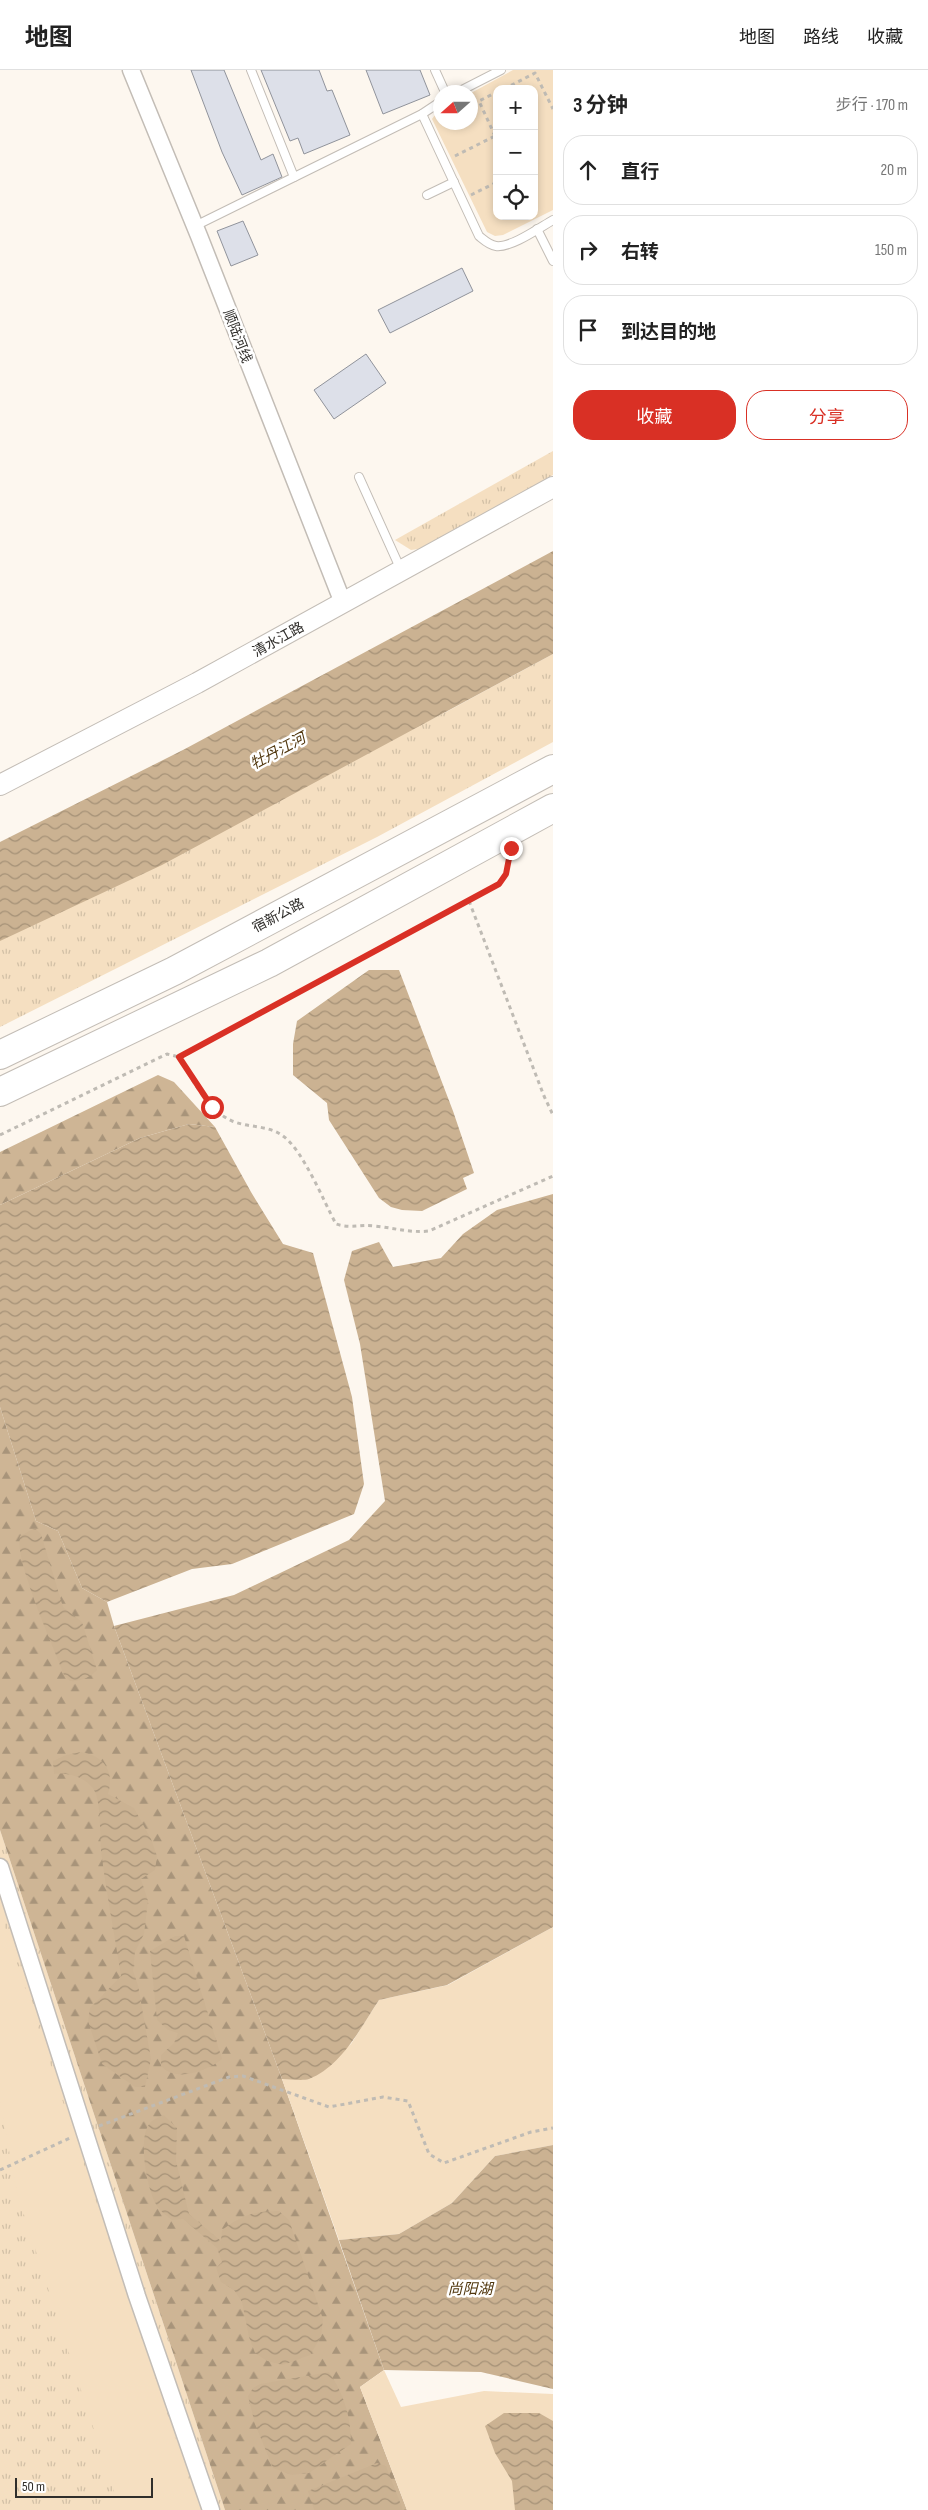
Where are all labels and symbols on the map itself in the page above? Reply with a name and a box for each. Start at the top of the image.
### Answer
north arrow [433,85,478,130]
street label: 顺陆河线 [220,307,256,365]
street label: 清水江路 [250,618,307,660]
water label: 牡丹江河 [247,728,312,774]
route end [500,837,523,860]
street label: 宿新公路 [250,895,307,936]
route start [201,1096,224,1119]
water label: 尚阳湖 [447,2280,494,2299]
scale bar [15,2475,152,2498]

